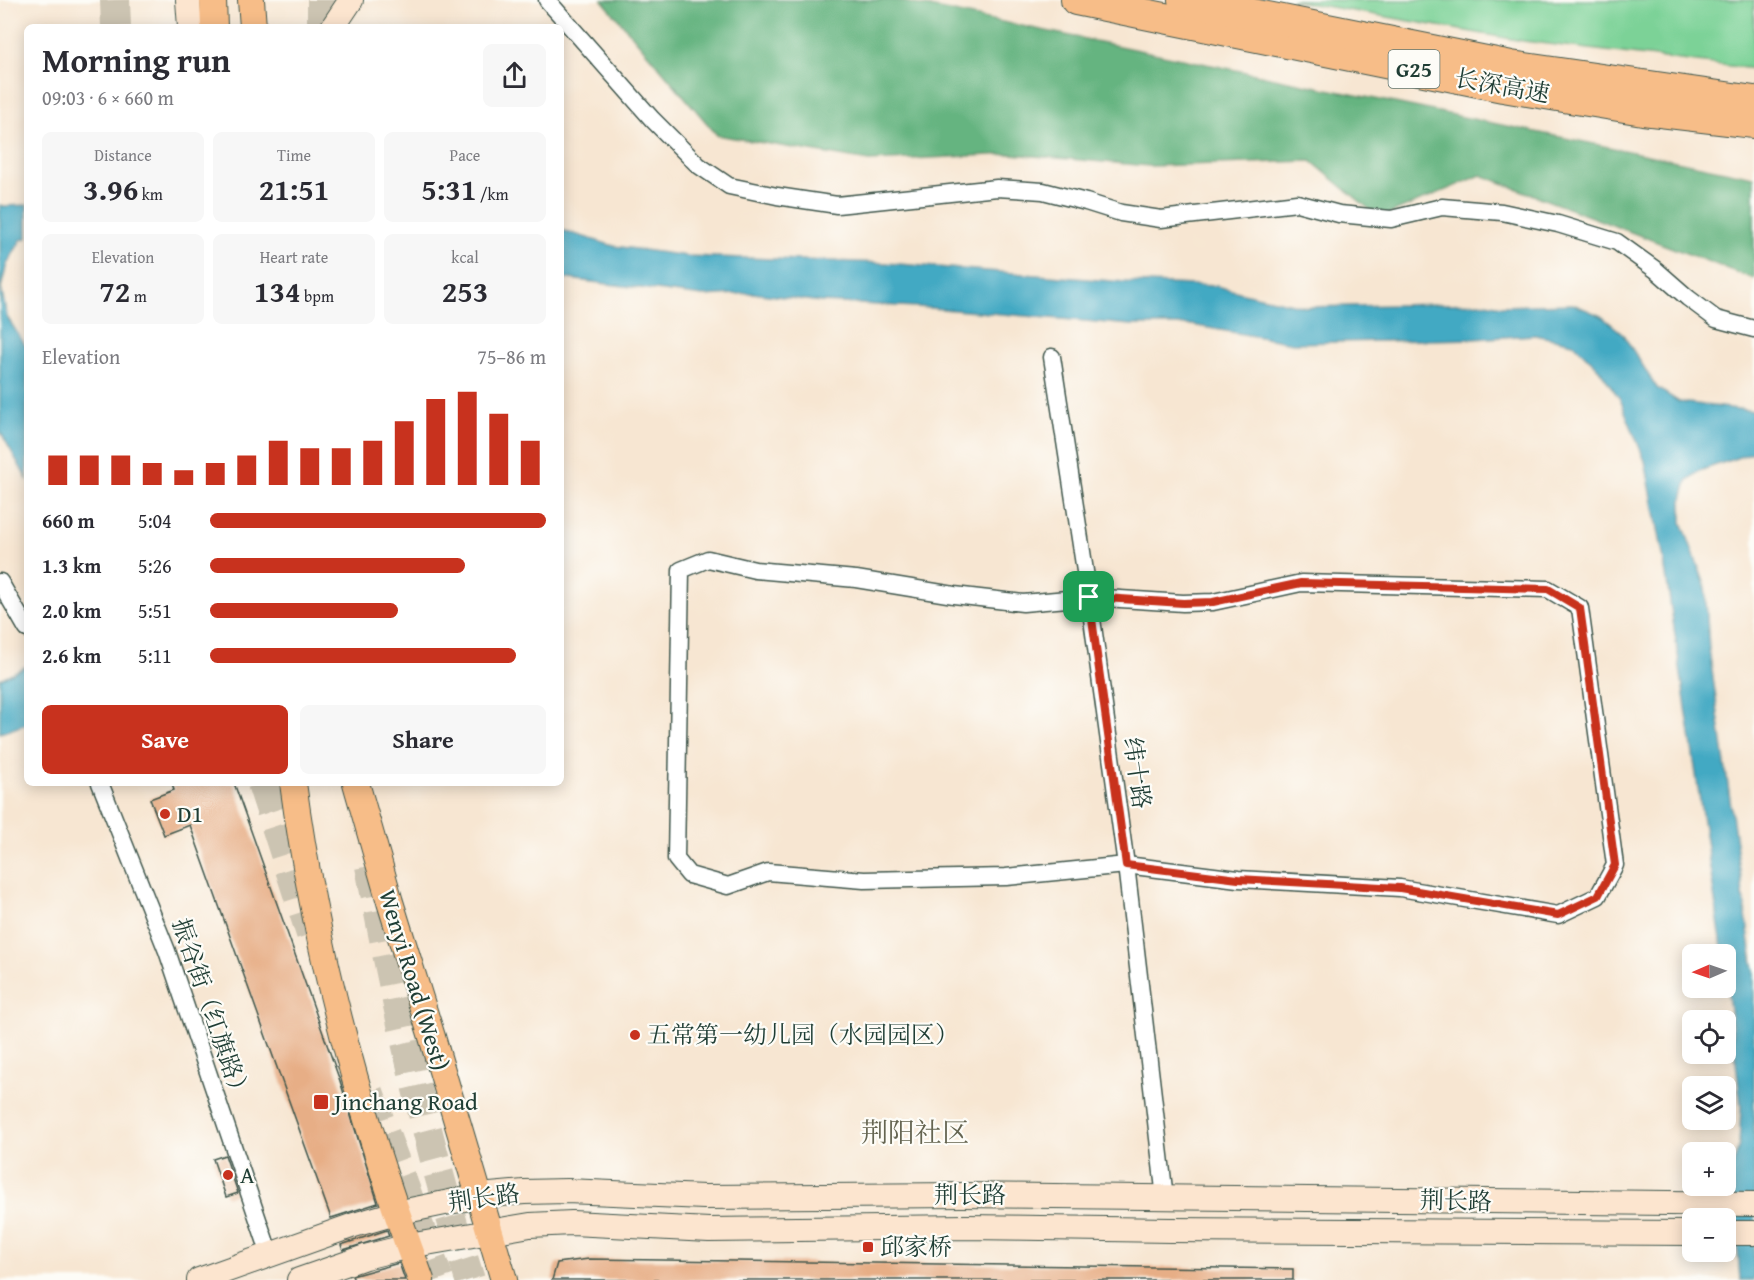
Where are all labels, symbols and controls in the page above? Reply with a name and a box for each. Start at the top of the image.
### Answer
text: Morning run [42,36,231,84]
button: share [483,44,546,107]
road number: G25 [1388,50,1440,88]
street label: 长深高速 [1452,60,1552,111]
text: 09:03 · 6 × 660 m [42,83,174,112]
text: Distance [94,143,152,167]
text: Time [277,143,311,167]
text: Pace [450,143,480,167]
text: 3.96 [83,167,138,211]
text: 21:51 [259,167,329,211]
text: 5:31 [421,167,476,211]
text: km [138,182,163,206]
text: /km [476,182,509,206]
text: Elevation [92,245,154,269]
text: Heart rate [260,245,328,269]
text: kcal [451,245,479,269]
text: 72 [99,269,130,313]
text: 134 [254,269,301,313]
text: 253 [442,269,488,313]
text: m [130,284,147,308]
text: bpm [301,284,334,308]
text: Elevation [42,342,120,371]
text: 75–86 m [477,342,546,371]
text: 660 m [42,506,95,535]
text: 5:04 [138,506,172,535]
text: 1.3 km [42,551,101,580]
text: 5:26 [138,551,172,580]
pin [1063,571,1114,622]
icon: arrive [1072,580,1105,613]
text: 2.0 km [42,596,101,625]
text: 5:51 [138,596,172,625]
text: 2.6 km [42,641,101,670]
text: 5:11 [138,641,172,670]
button: Save [42,705,288,774]
button: Share [300,705,546,774]
street label: 纬十路 [1115,735,1160,811]
place label: D1 [177,796,203,831]
marker: D1 [158,807,172,821]
street label: Wenyi Road (West) [370,885,459,1075]
street label: 振谷街（红旗路） [164,913,259,1106]
north arrow [1682,944,1736,998]
map controls [1682,944,1736,1262]
button: locate [1682,1010,1736,1064]
place label: 五常第一幼儿园（水园园区） [647,1017,959,1052]
marker: 五常第一幼儿园（水园园区） [628,1028,642,1042]
button: layers [1682,1076,1736,1130]
place label: Jinchang Road [331,1084,478,1119]
marker: Jinchang Road [312,1093,330,1111]
district label: 荆阳社区 [861,1112,969,1152]
button: + [1682,1142,1736,1196]
place label: A [240,1157,255,1192]
marker: A [221,1168,235,1182]
street label: 荆长路 [446,1175,522,1220]
street label: 荆长路 [934,1177,1006,1212]
street label: 荆长路 [1420,1182,1492,1219]
button: − [1682,1208,1736,1262]
place label: 邱家桥 [880,1229,952,1264]
marker: 邱家桥 [861,1240,875,1254]

